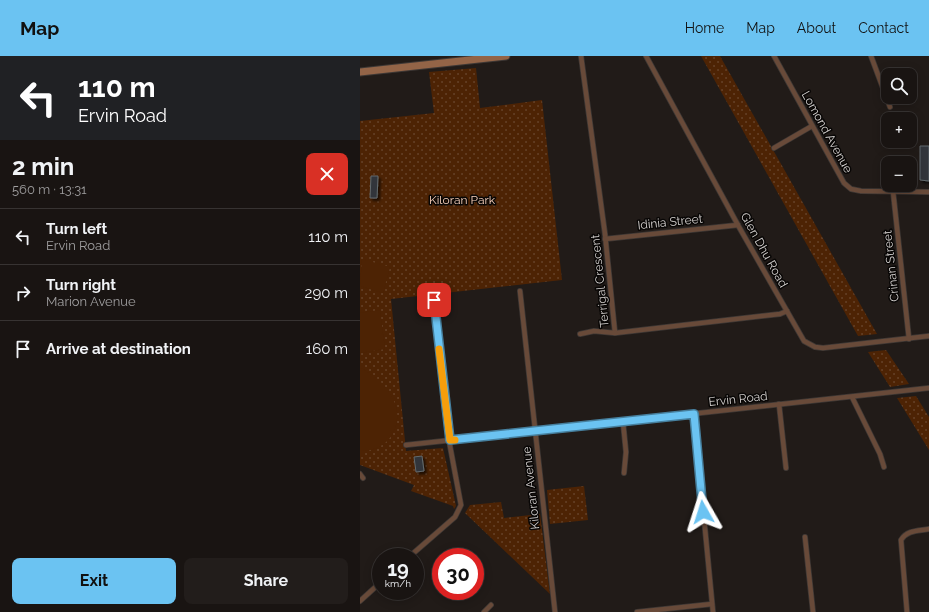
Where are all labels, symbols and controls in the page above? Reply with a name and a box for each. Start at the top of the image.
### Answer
text: Map [20,17,59,39]
text: Home [685,20,724,36]
text: Map [746,20,775,36]
text: About [797,20,836,36]
text: Contact [858,20,909,36]
map controls [881,68,917,192]
button: search [881,68,917,104]
text: 110 m [78,71,156,104]
icon: left [12,72,64,124]
street label: Lomond Avenue [799,89,855,175]
text: Ervin Road [78,105,167,126]
button: + [881,112,917,148]
text: 2 min [12,152,74,181]
button: close [306,153,348,195]
button: − [881,156,917,192]
text: 560 m · 13:31 [12,182,87,197]
park label: Kiloran Park [429,193,496,207]
street label: Glen Dhu Road [738,210,790,290]
street label: Idinia Street [637,212,703,232]
text: Turn left [46,220,107,238]
icon: left [12,226,34,248]
text: 110 m [308,228,348,246]
street label: Crinan Street [880,230,902,302]
street label: Terrigal Crescent [588,234,612,328]
text: Ervin Road [46,238,110,253]
text: Turn right [46,276,116,294]
icon: right [12,282,34,304]
pin [417,283,451,317]
text: 290 m [305,284,348,302]
icon: arrive [423,289,445,311]
text: Marion Avenue [46,294,136,309]
icon: arrive [12,338,34,360]
text: Arrive at destination [46,340,191,358]
text: 160 m [306,340,348,358]
street label: Ervin Road [708,389,768,409]
street label: Kiloran Avenue [520,446,542,530]
position arrow [682,491,724,533]
speed limit sign: 30 [432,548,484,600]
text: 19 [387,557,409,581]
button: Exit [12,558,176,604]
button: Share [184,558,348,604]
text: km/h [385,578,411,589]

